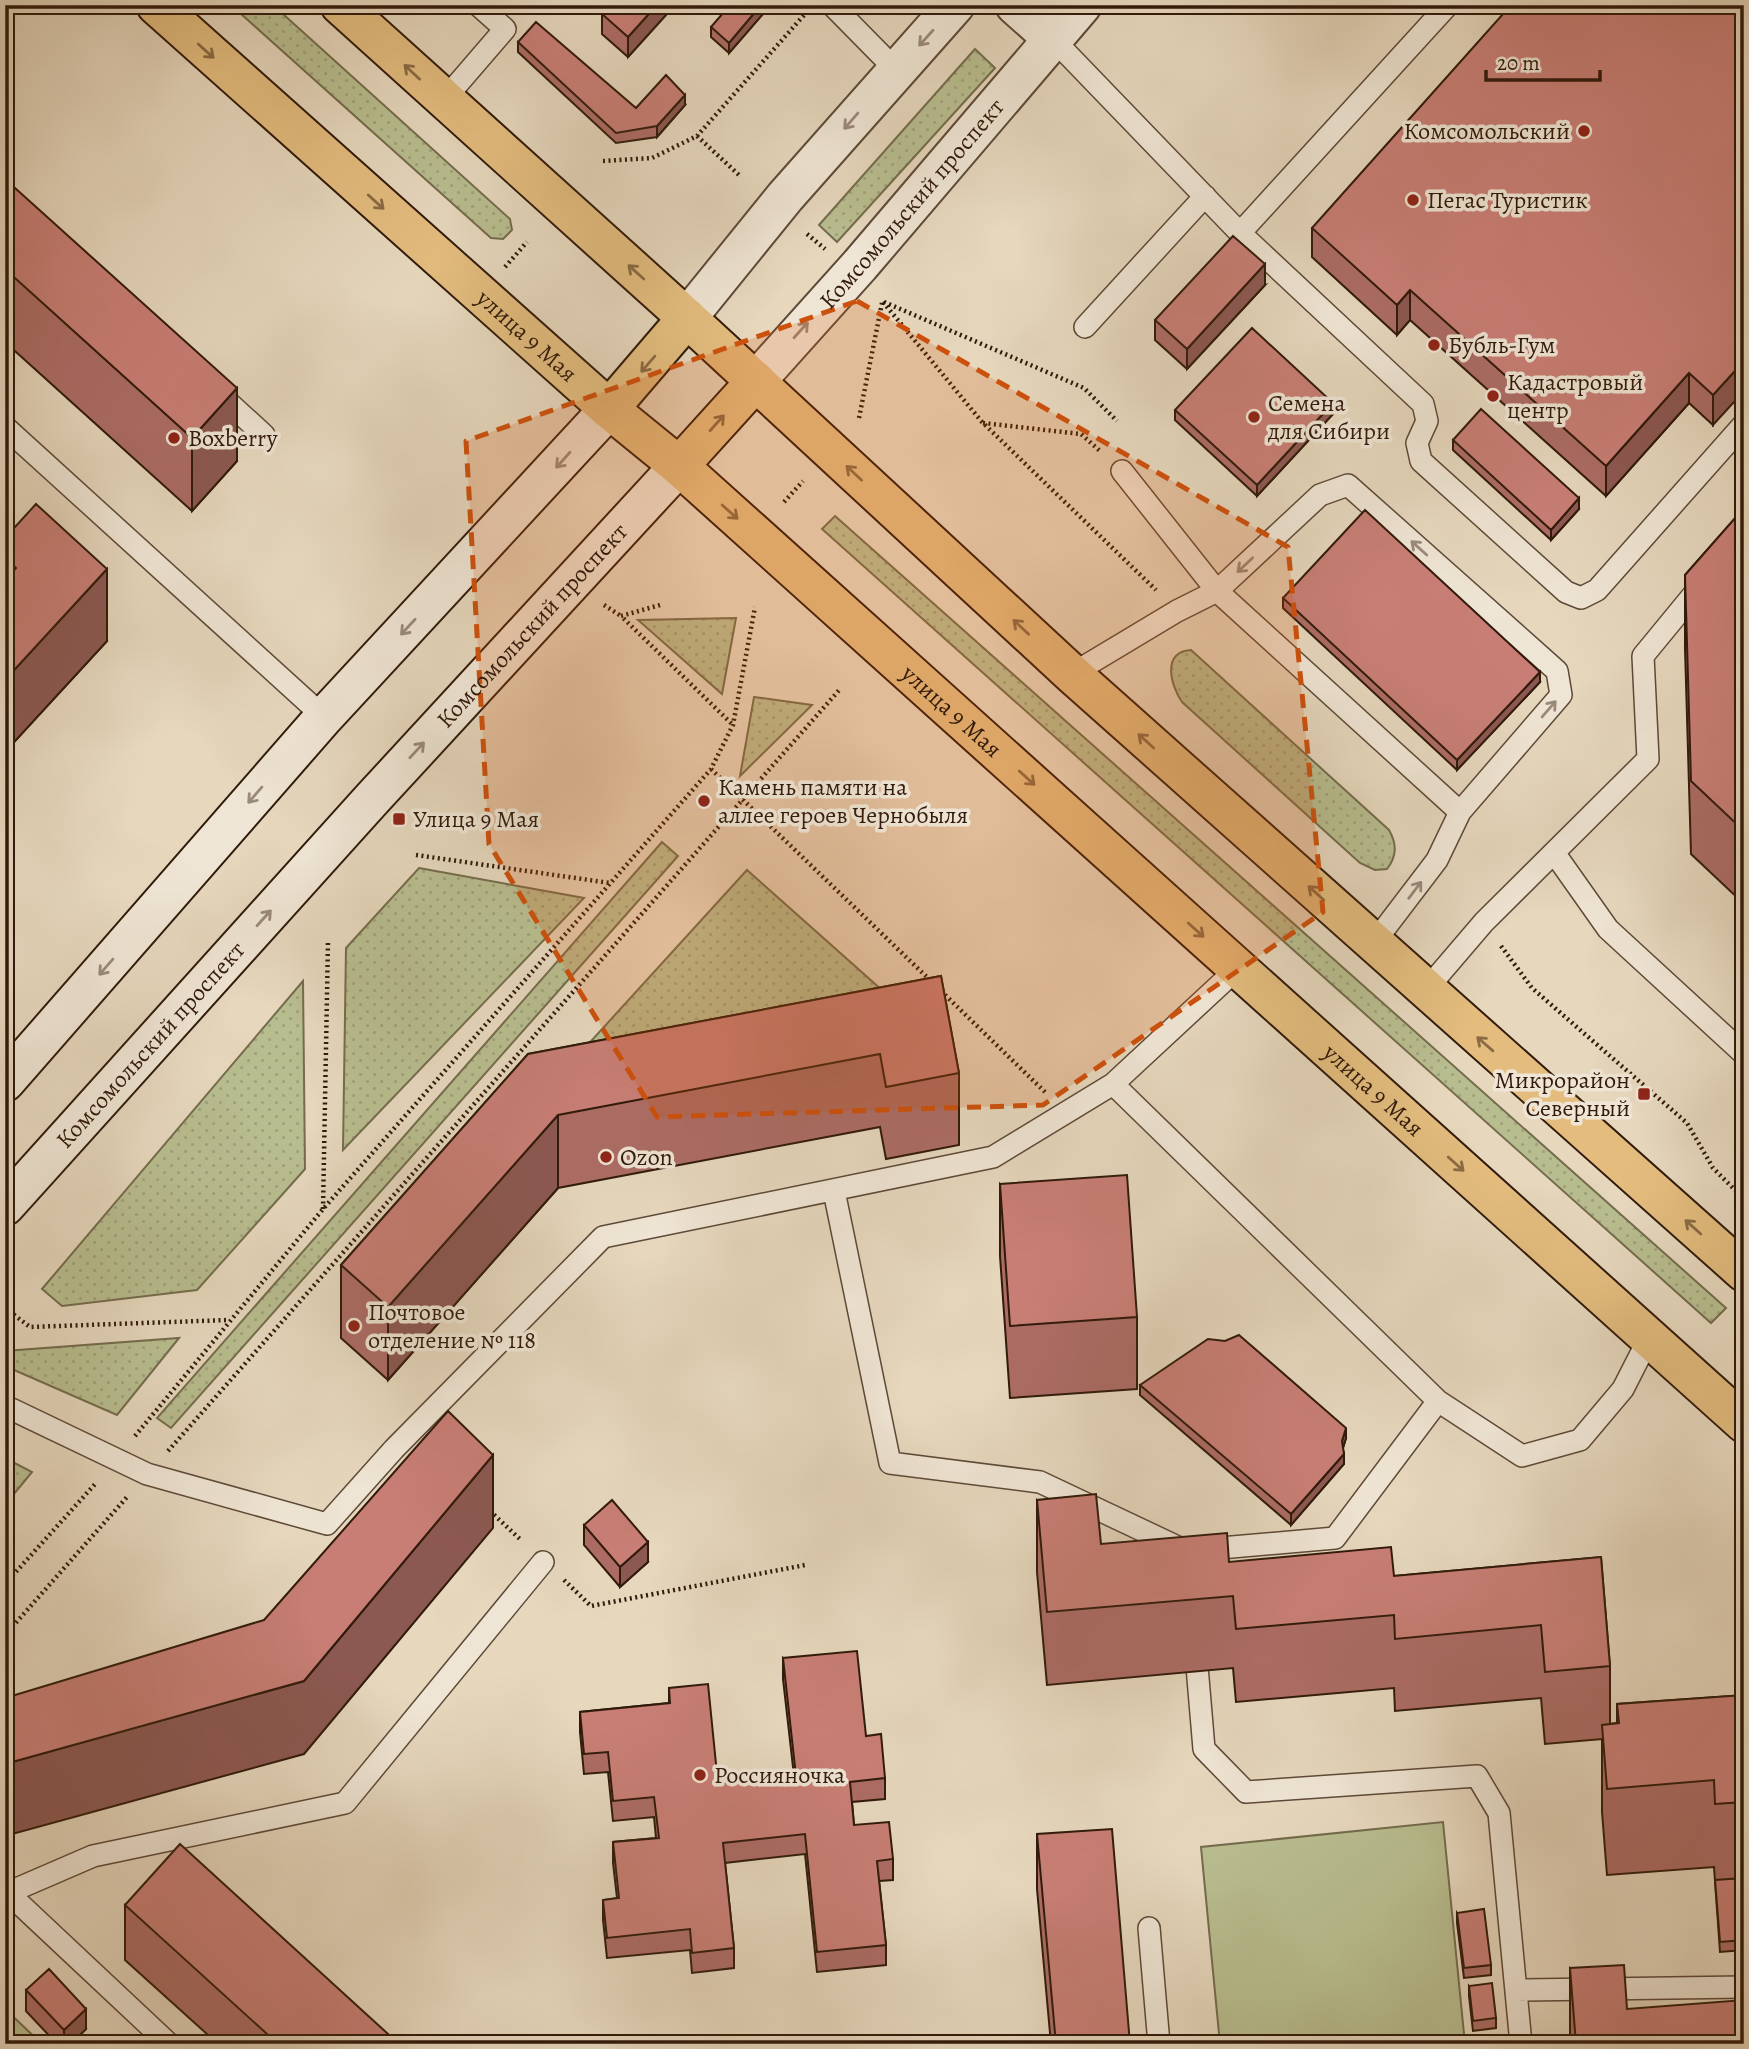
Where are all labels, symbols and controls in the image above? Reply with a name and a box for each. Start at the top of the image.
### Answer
one-way arrow [918,29,934,47]
scale bar [1486,38,1600,82]
one-way arrow [197,43,215,59]
text: 20 m [1497,49,1540,77]
one-way arrow [403,64,421,81]
street label: Комсомольский проспект [812,91,1012,316]
one-way arrow [843,112,859,130]
place label: Комсомольский [1403,115,1570,147]
marker: Комсомольский [1576,123,1592,139]
place label: Пегас Туристик [1427,184,1588,216]
marker: Пегас Туристик [1405,192,1421,208]
one-way arrow [367,194,384,211]
one-way arrow [628,264,645,281]
street label: улица 9 Мая [469,282,584,389]
one-way arrow [793,322,809,340]
place label: Бубль-Гум [1448,329,1555,361]
marker: Бубль-Гум [1426,337,1442,353]
one-way arrow [640,354,656,372]
place label: Кадастровый центр [1507,366,1643,426]
place label: Семена для Сибири [1267,387,1390,447]
marker: Кадастровый центр [1485,388,1501,404]
marker: Семена для Сибири [1246,409,1262,425]
one-way arrow [709,415,725,433]
place label: Boxberry [188,422,278,454]
marker: Boxberry [166,430,182,446]
one-way arrow [554,451,571,468]
one-way arrow [845,465,863,481]
one-way arrow [721,503,738,520]
street label: Комсомольский проспект [429,516,635,735]
one-way arrow [1410,540,1428,556]
one-way arrow [1237,557,1254,574]
one-way arrow [400,618,417,635]
one-way arrow [1013,619,1030,636]
street label: улица 9 Мая [894,657,1009,765]
one-way arrow [1541,700,1557,718]
one-way arrow [1138,732,1155,749]
one-way arrow [409,741,425,759]
one-way arrow [1017,770,1035,786]
place label: Камень памяти на аллее героев Чернобыля [718,771,968,831]
one-way arrow [247,786,263,804]
marker: Камень памяти на аллее героев Чернобыля [696,793,712,809]
place label: Улица 9 Мая [413,803,539,835]
marker: Улица 9 Мая [391,811,407,827]
one-way arrow [1407,881,1422,900]
one-way arrow [1307,885,1325,901]
one-way arrow [256,909,272,927]
one-way arrow [1187,922,1204,939]
street label: Комсомольский проспект [49,934,252,1155]
one-way arrow [98,958,114,976]
street label: улица 9 Мая [1316,1036,1431,1144]
one-way arrow [1477,1036,1495,1052]
place label: Микрорайон Северный [1495,1064,1630,1124]
marker: Микрорайон Северный [1636,1086,1652,1102]
place label: Ozon [620,1141,673,1173]
marker: Ozon [598,1149,614,1165]
one-way arrow [1447,1156,1464,1173]
one-way arrow [1684,1219,1702,1235]
place label: Почтовое отделение № 118 [368,1296,536,1356]
marker: Почтовое отделение № 118 [346,1318,362,1334]
place label: Россияночка [714,1759,845,1791]
marker: Россияночка [692,1767,708,1783]

